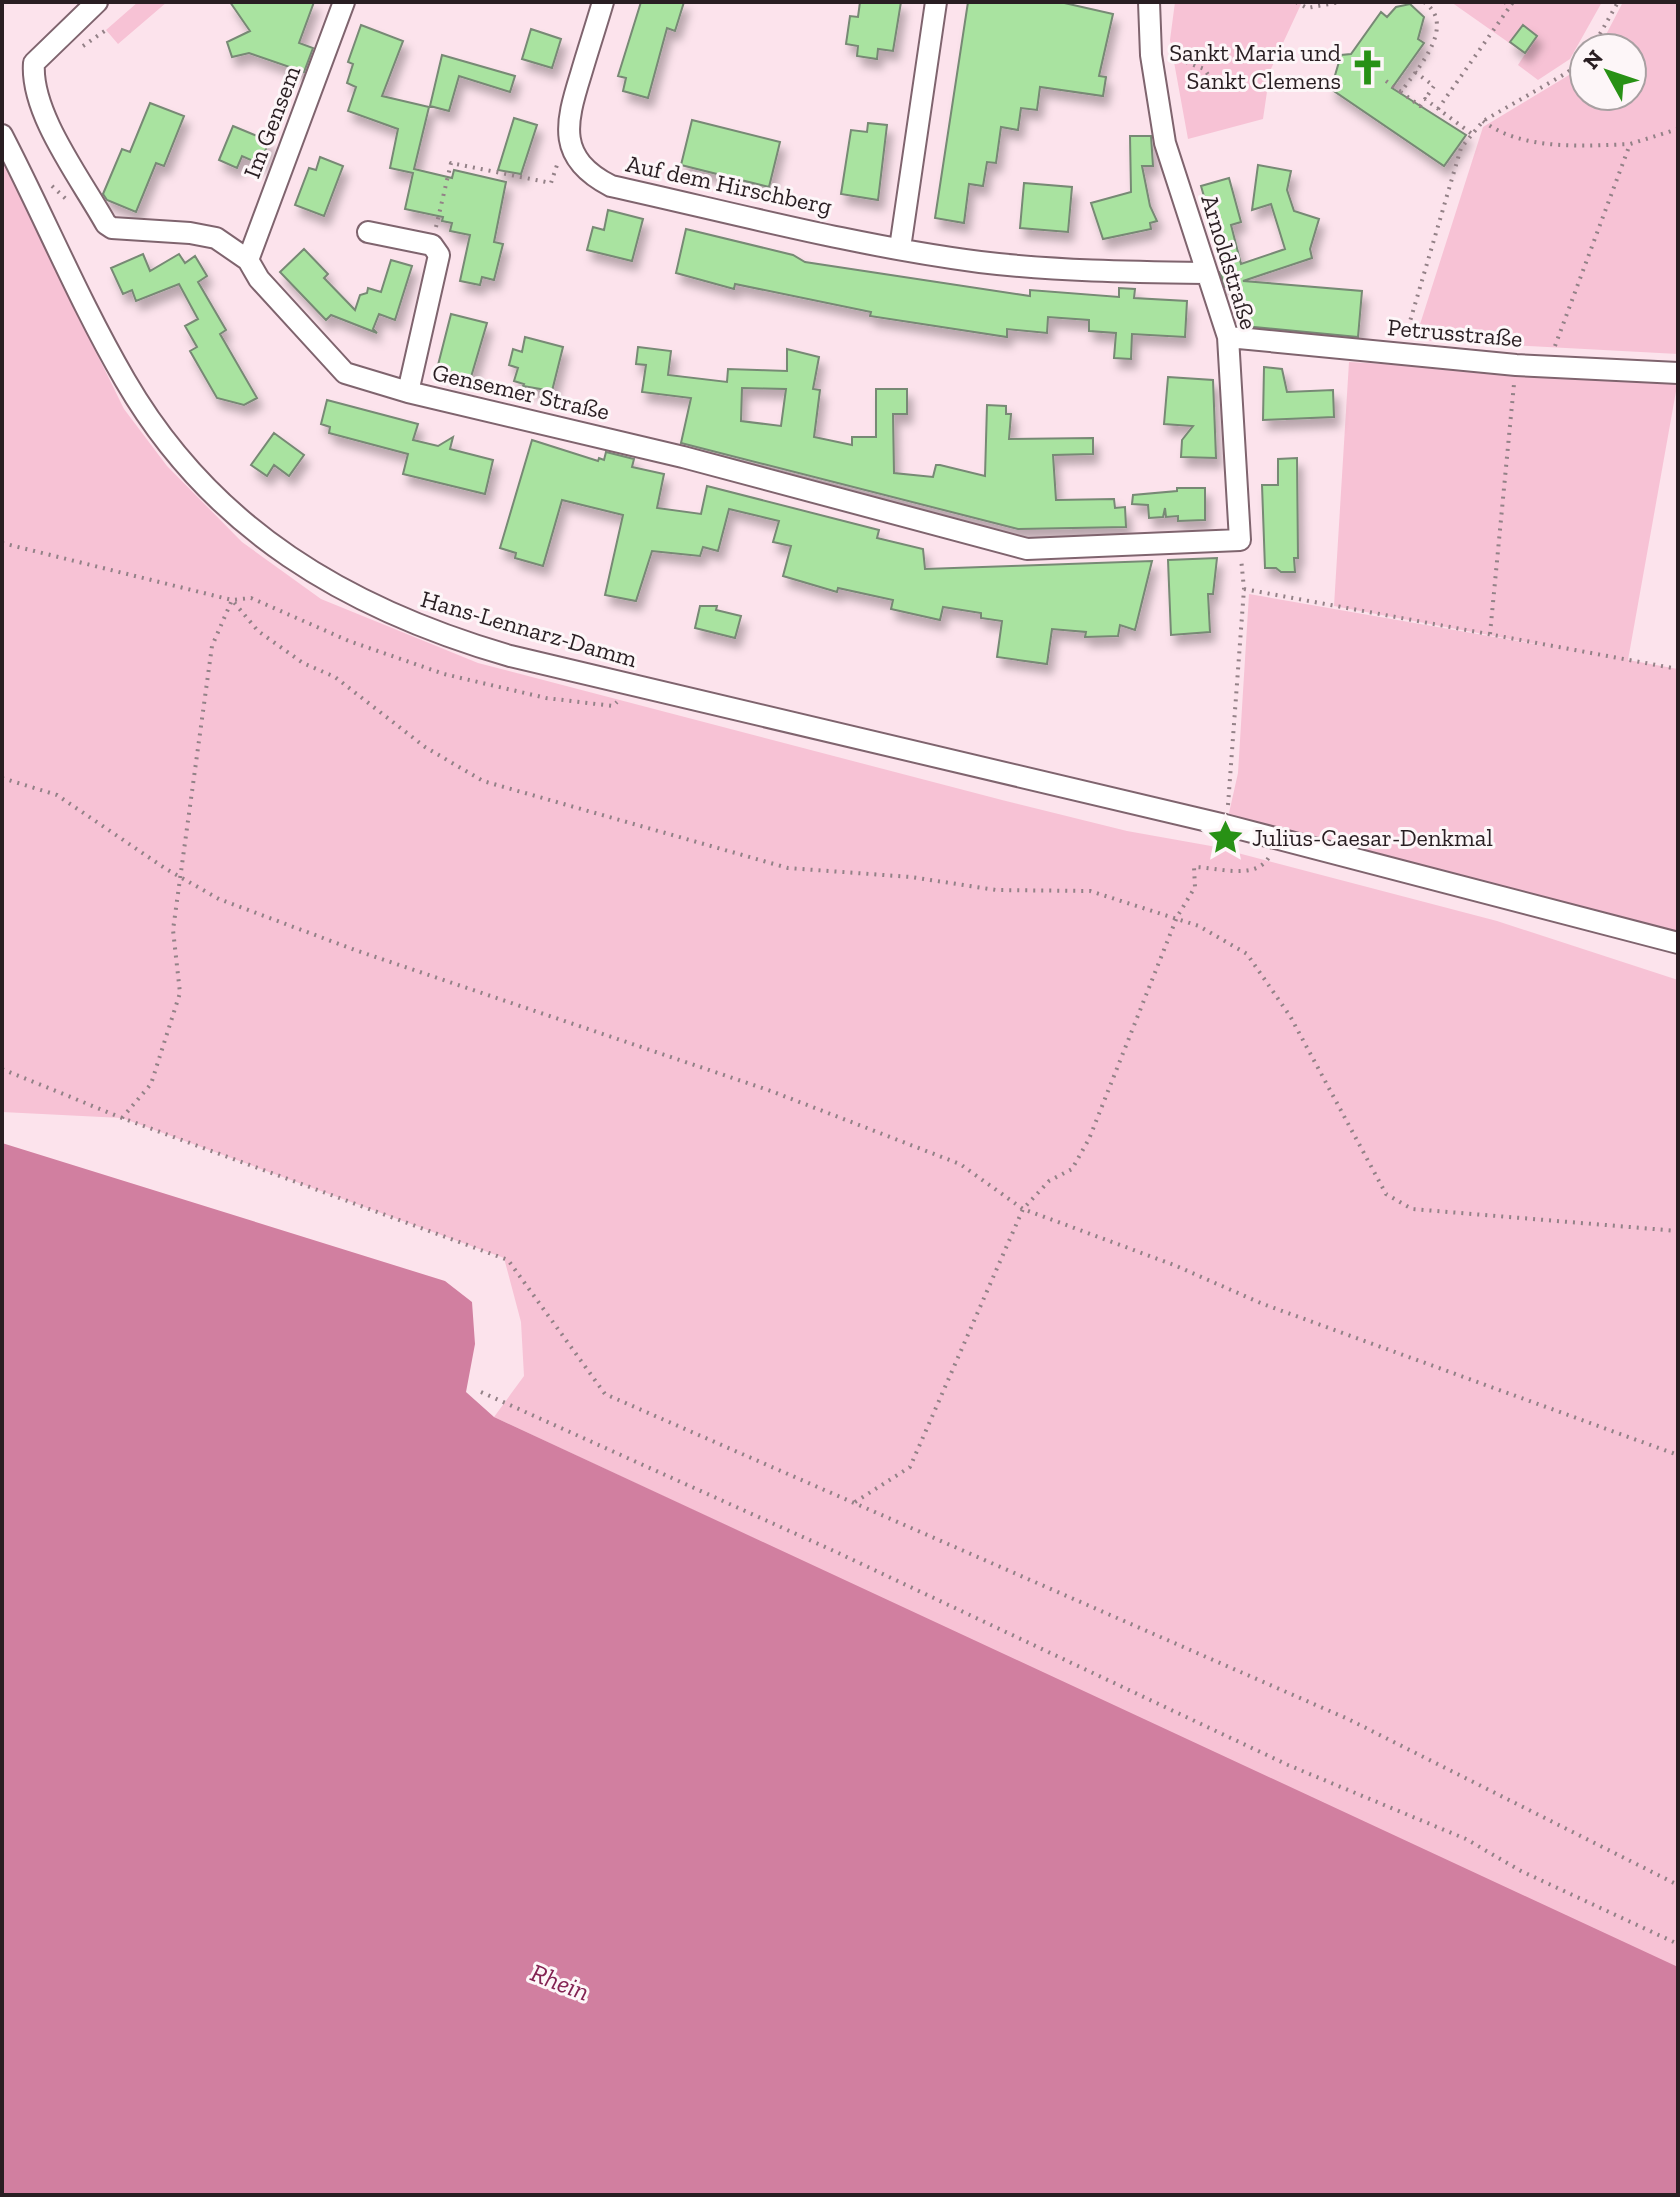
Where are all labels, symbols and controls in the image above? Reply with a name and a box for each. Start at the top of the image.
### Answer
north arrow [1568,32,1648,112]
place label: Sankt Maria und Sankt Clemens [1169,38,1341,95]
text: N [1577,44,1609,75]
church icon: Sankt Maria und Sankt Clemens [1348,48,1386,86]
street label: Im Gensem [237,61,306,182]
street label: Auf dem Hirschberg [624,149,835,220]
street label: Arnoldstraße [1195,191,1264,333]
street label: Petrusstraße [1386,312,1524,353]
street label: Gensemer Straße [430,357,612,426]
street label: Hans-Lennarz-Damm [418,584,641,673]
place icon: Julius-Caesar-Denkmal [1207,819,1245,857]
place label: Julius-Caesar-Denkmal [1252,823,1493,852]
water label: Rhein [526,1956,594,2008]

